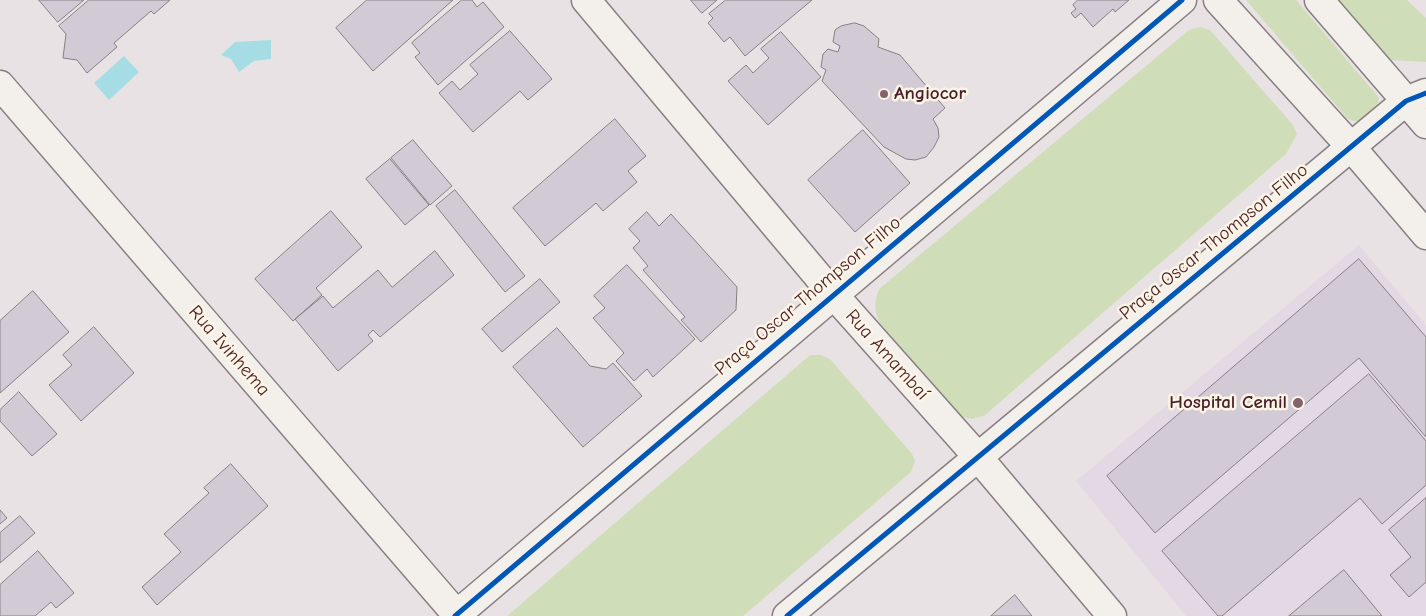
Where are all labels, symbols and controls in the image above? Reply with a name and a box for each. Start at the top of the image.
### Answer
place label: Angiocor [894,83,966,105]
marker: Angiocor [878,88,890,100]
street label: Praça Oscar Thompson Filho [1115,159,1313,325]
street label: Praça Oscar Thompson Filho [710,211,906,381]
street label: Rua Ivinhema [183,301,275,401]
street label: Rua Amambaí [840,305,934,405]
place label: Hospital Cemil [1169,392,1287,414]
marker: Hospital Cemil [1291,396,1305,410]

